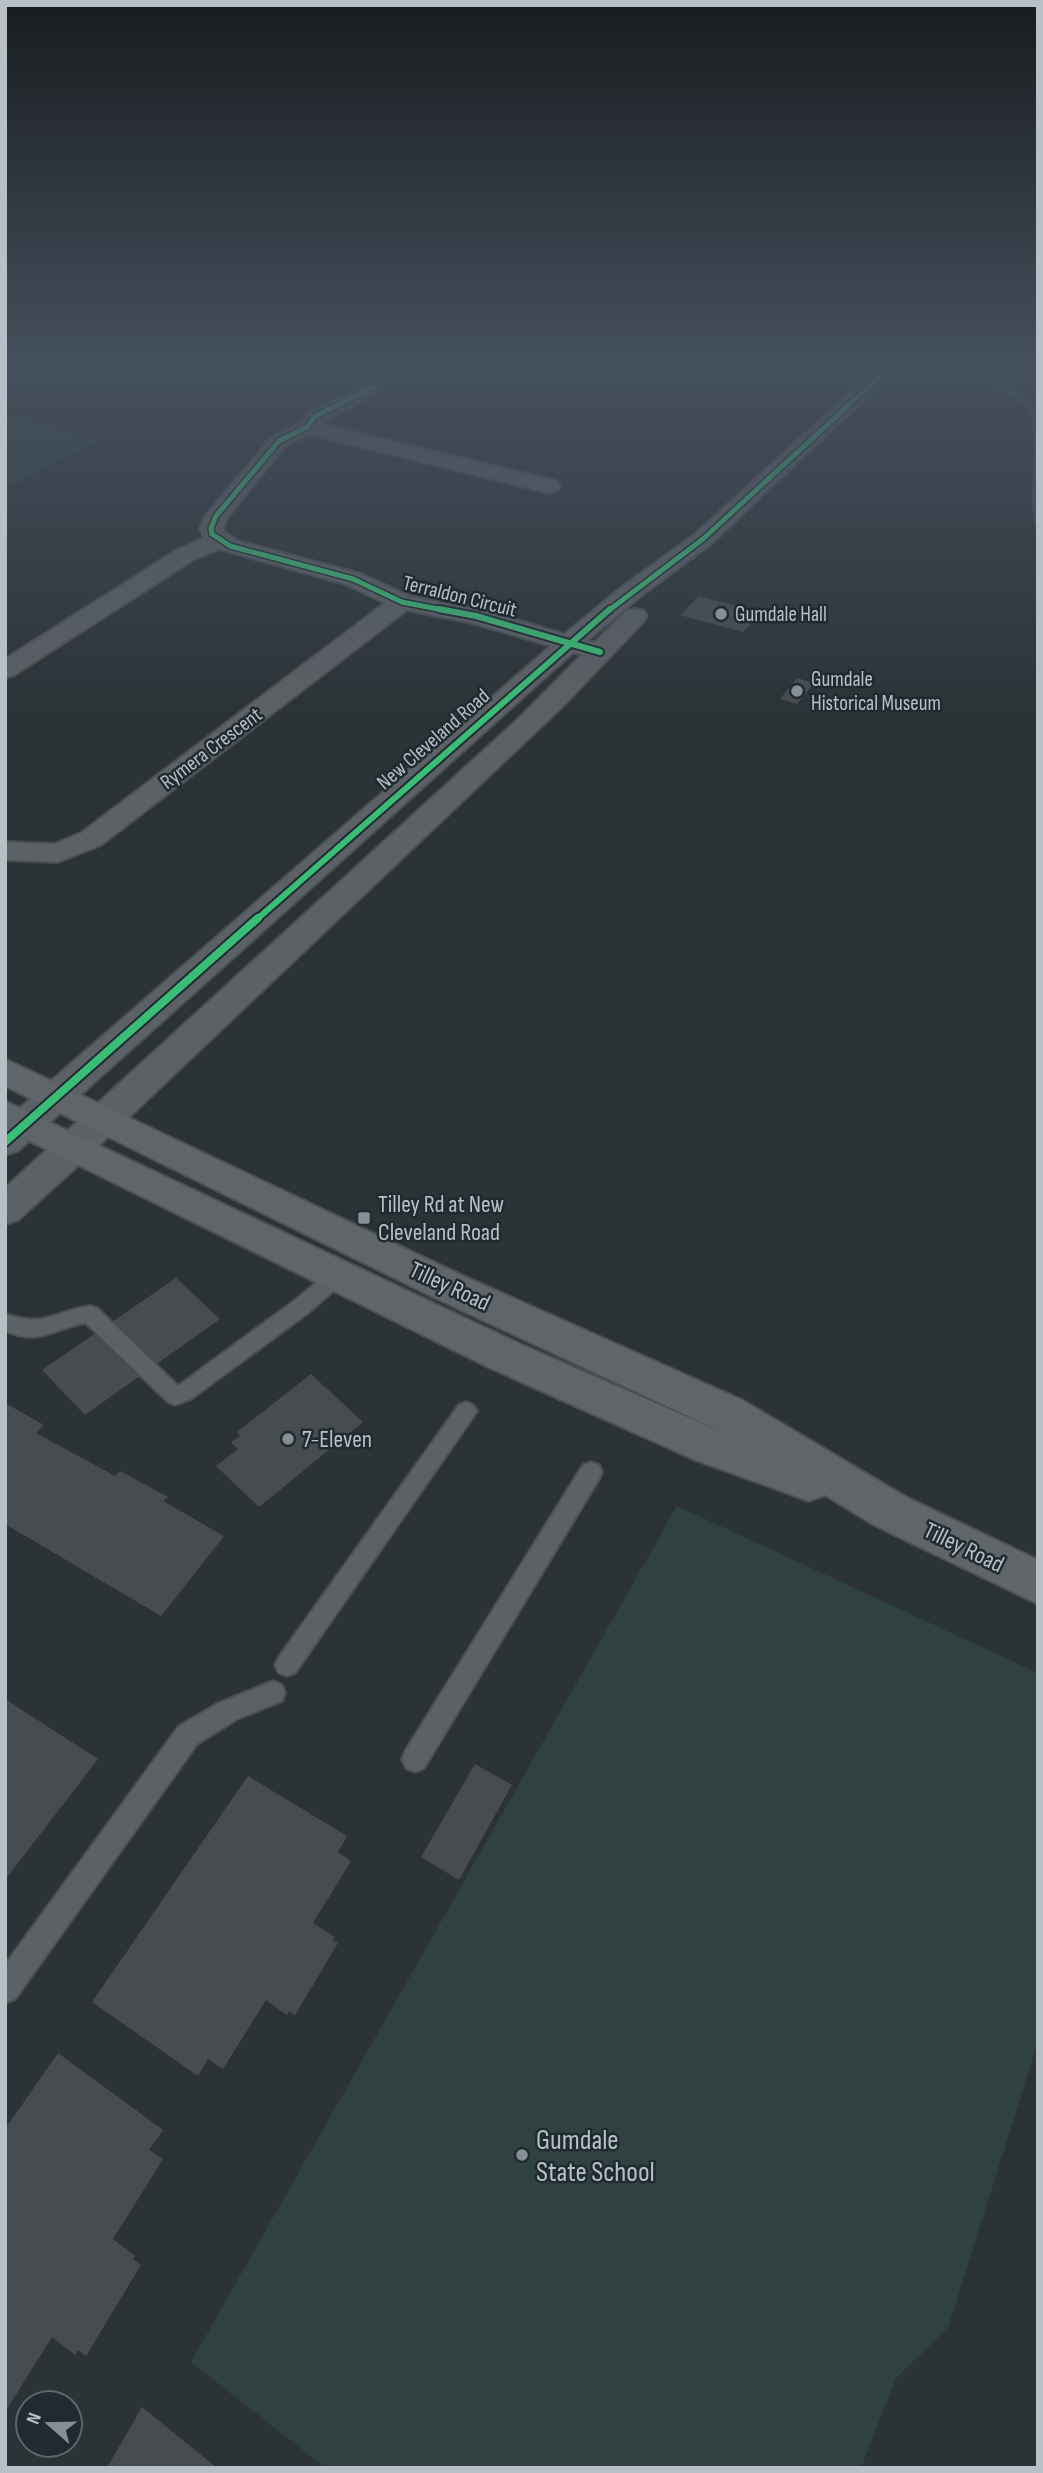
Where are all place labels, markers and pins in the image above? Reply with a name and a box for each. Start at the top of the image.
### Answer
place label: Gumdale Hall [735,602,827,627]
marker: Gumdale Hall [713,606,729,622]
place label: Gumdale Historical Museum [811,667,941,716]
marker: Gumdale Historical Museum [789,683,805,699]
place label: Tilley Rd at New Cleveland Road [378,1190,504,1247]
marker: Tilley Rd at New Cleveland Road [356,1210,372,1226]
place label: 7-Eleven [302,1425,372,1454]
marker: 7-Eleven [280,1431,296,1447]
place label: Gumdale State School [536,2124,655,2189]
marker: Gumdale State School [514,2147,530,2163]

